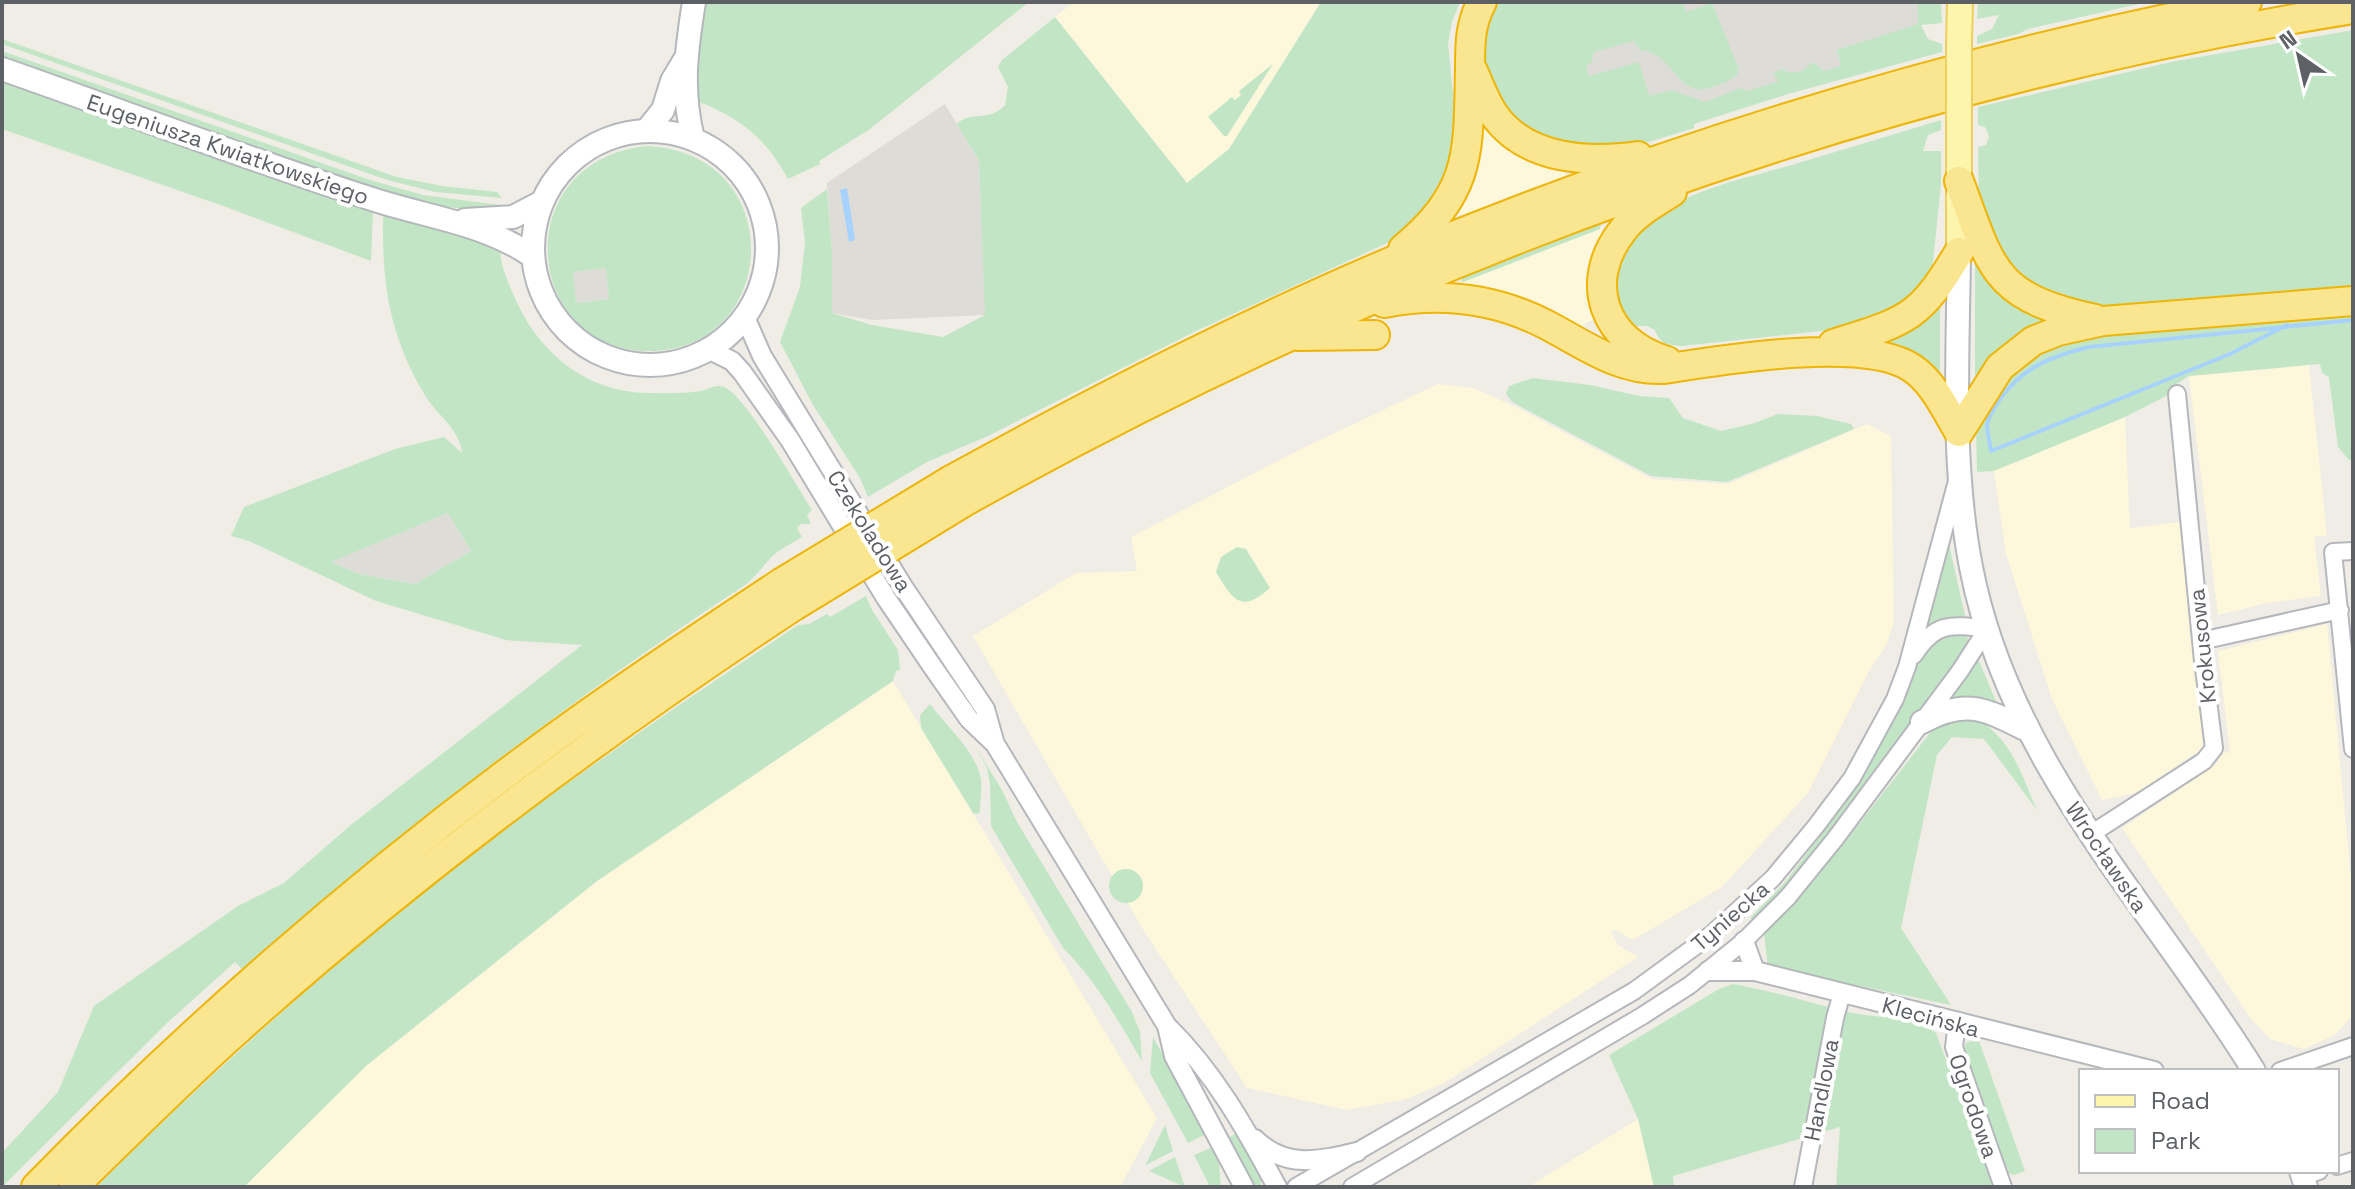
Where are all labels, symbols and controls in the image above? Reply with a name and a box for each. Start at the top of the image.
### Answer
north arrow [2259,16,2339,96]
text: N [2274,24,2302,55]
street label: Eugeniusza Kwiatkowskiego [83,88,373,210]
street label: Czekoladowa [821,465,919,597]
street label: Krokusowa [2182,587,2222,705]
street label: Wrocławska [2060,796,2155,918]
street label: Tyniecka [1685,874,1775,957]
street label: Klecińska [1879,991,1983,1044]
street label: Handlowa [1797,1036,1845,1144]
street label: Ogrodowa [1943,1050,2005,1162]
legend [2079,1069,2339,1173]
text: Road [2151,1085,2210,1116]
text: Park [2151,1125,2201,1156]

